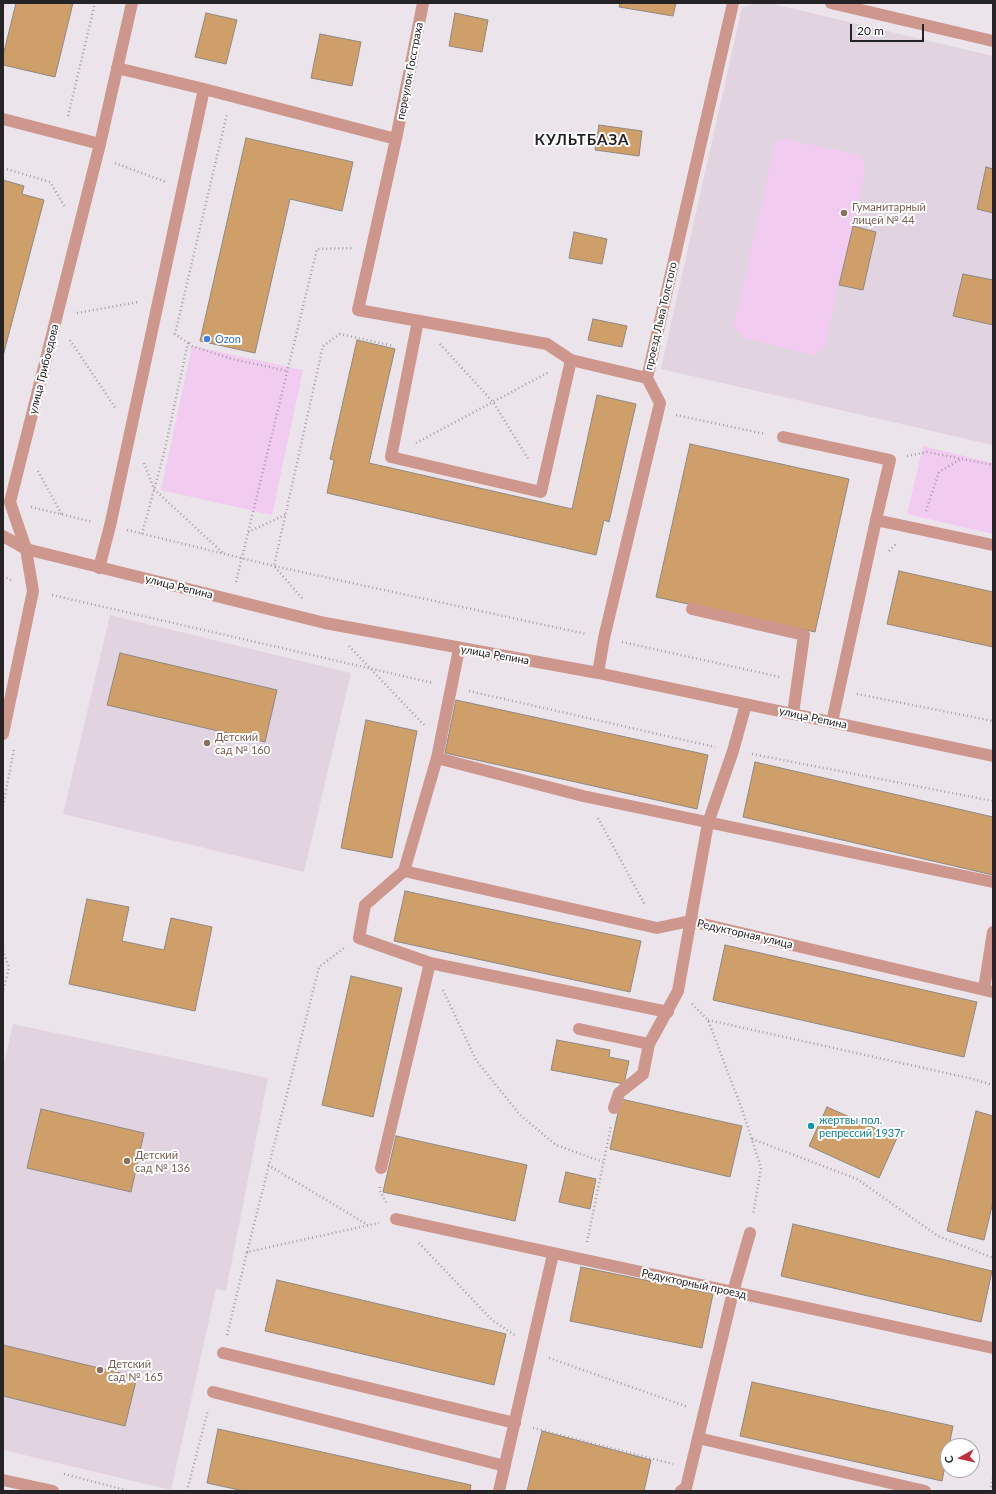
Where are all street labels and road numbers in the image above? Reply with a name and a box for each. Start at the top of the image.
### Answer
street label: переулок Госстраха [394,21,426,121]
street label: проезд Льва Толстого [642,261,680,371]
street label: улица Грибоедова [26,323,62,415]
street label: улица Репина [144,572,214,602]
street label: улица Репина [460,642,530,668]
street label: улица Репина [778,704,848,732]
street label: Редукторная улица [696,917,794,951]
street label: Редукторный проезд [640,1266,748,1302]

